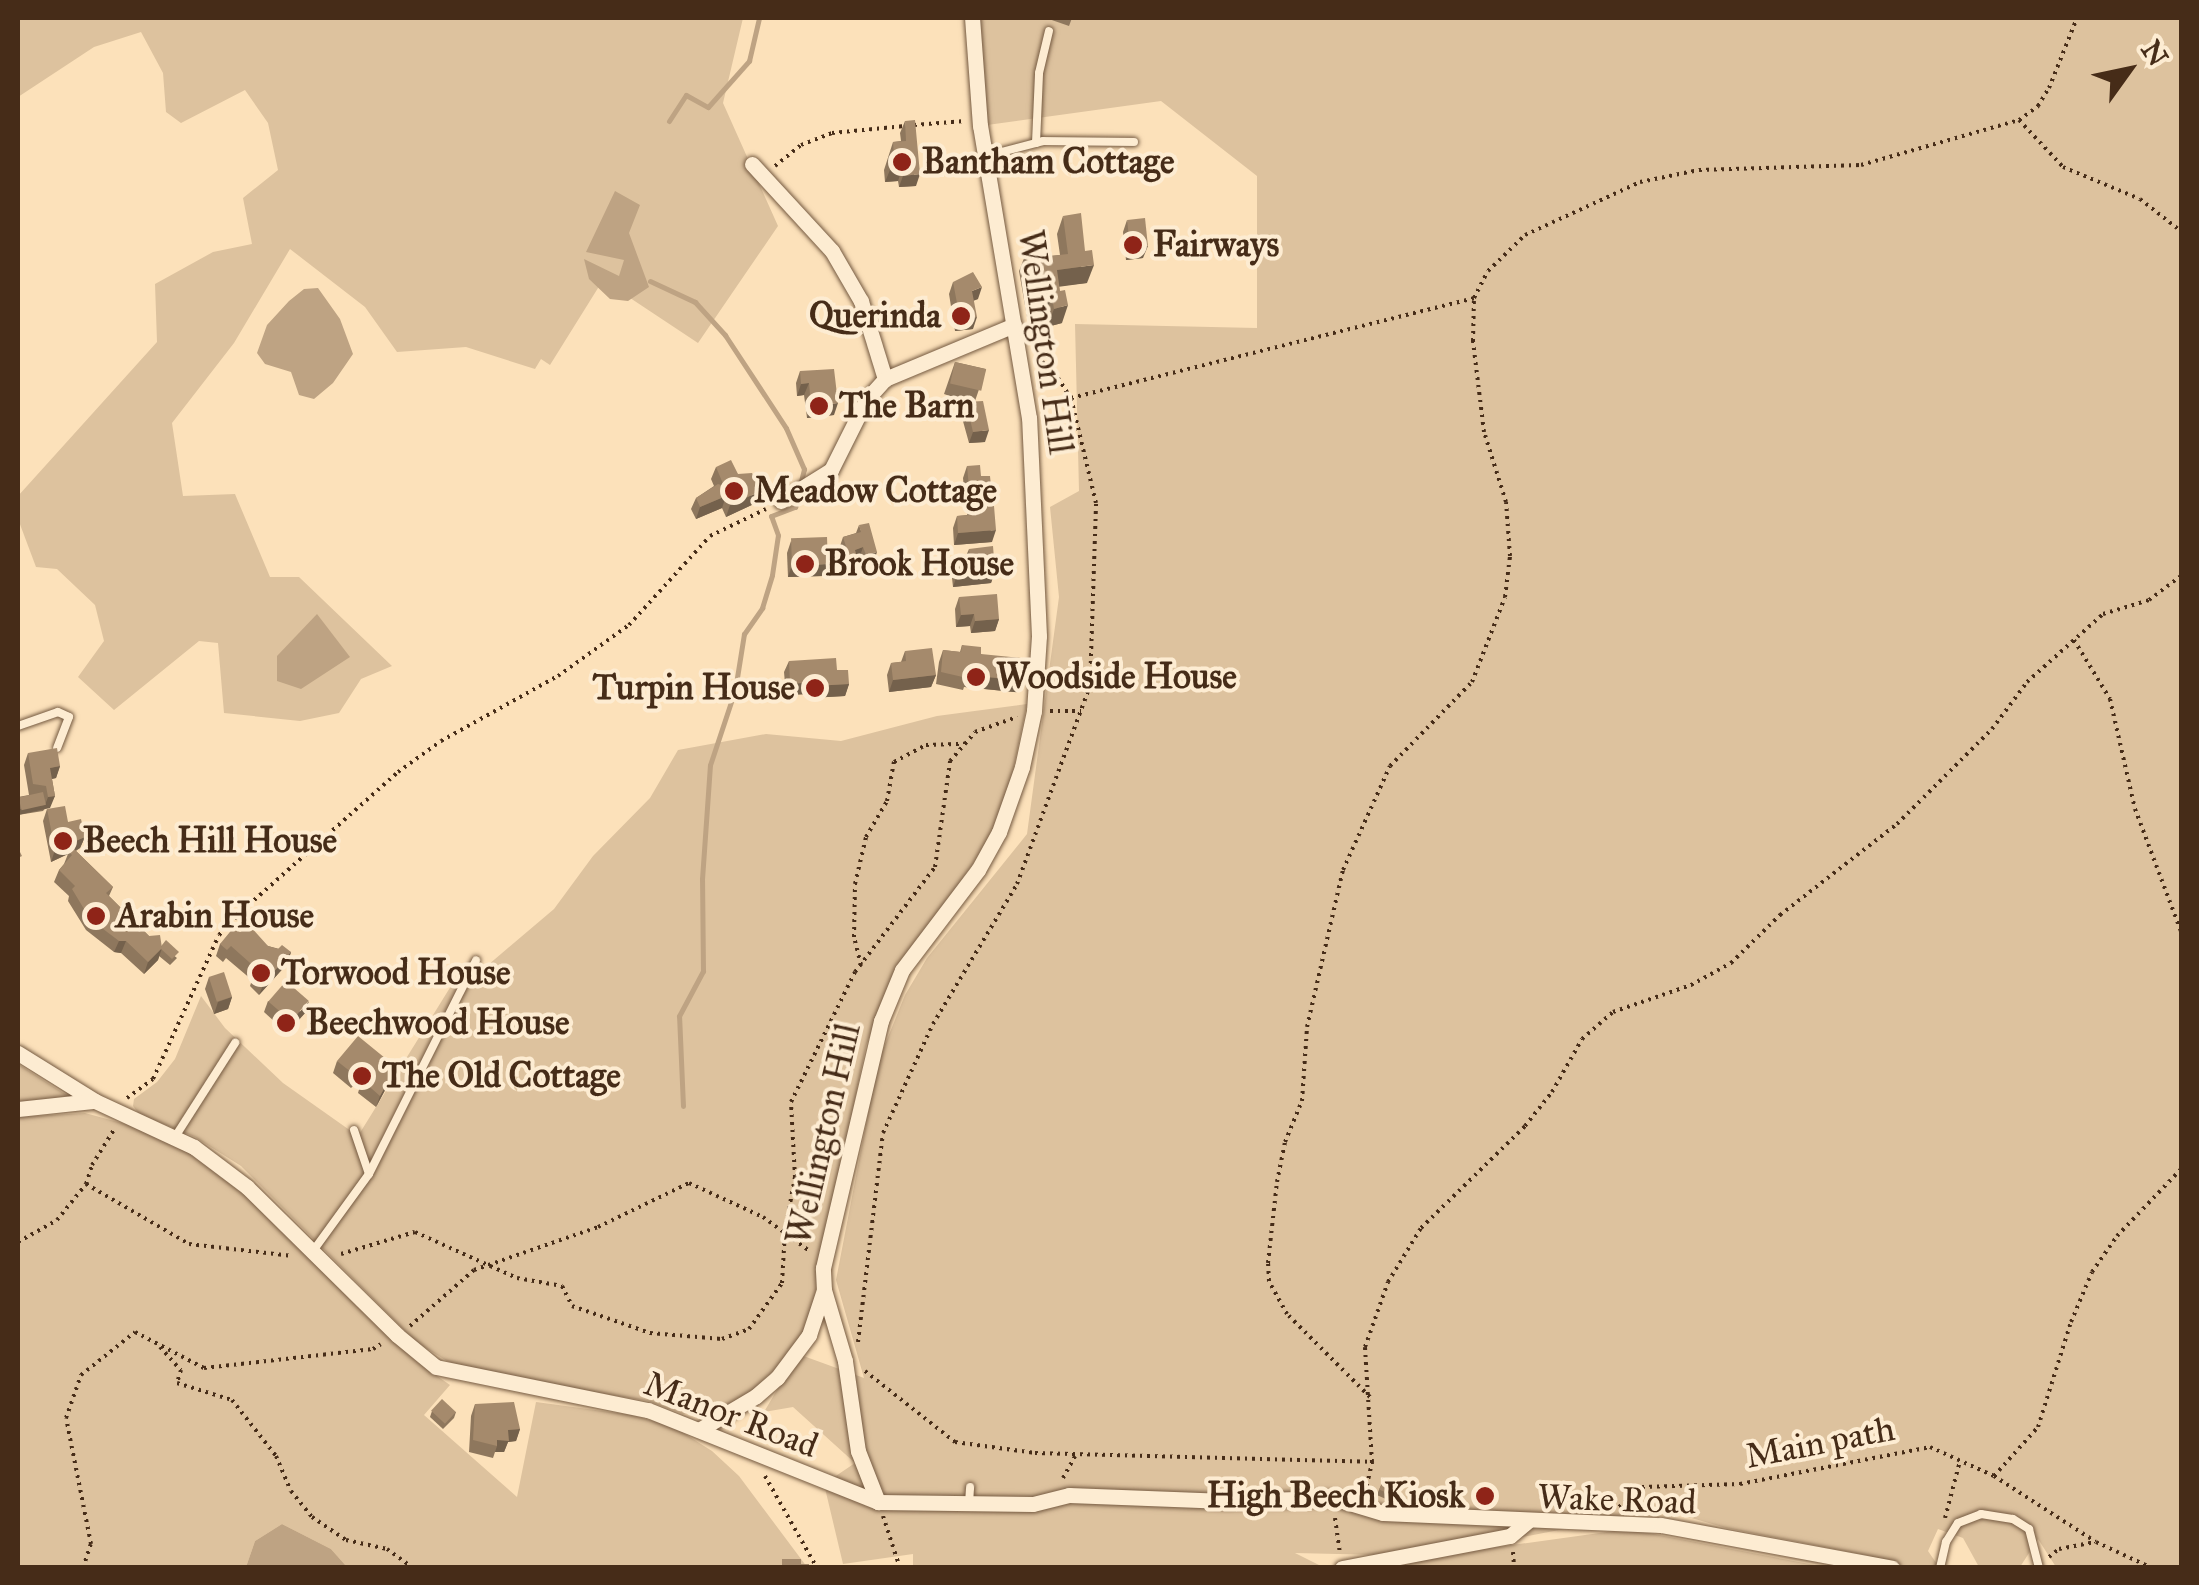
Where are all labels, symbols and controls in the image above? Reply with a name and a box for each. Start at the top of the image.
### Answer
north arrow [2079,20,2179,120]
text: N [2133,34,2176,73]
place label: Bantham Cottage [922,141,1175,183]
marker: Bantham Cottage [891,151,913,173]
place label: Fairways [1153,224,1279,266]
street label: Wellington Hill [1008,227,1082,457]
marker: Fairways [1122,234,1144,256]
place label: Querinda [809,295,941,337]
marker: Querinda [950,305,972,327]
place label: The Barn [839,385,974,427]
marker: The Barn [808,395,830,417]
place label: Meadow Cottage [754,470,997,512]
marker: Meadow Cottage [723,480,745,502]
place label: Brook House [825,543,1014,585]
marker: Brook House [794,553,816,575]
place label: Woodside House [996,656,1237,698]
marker: Woodside House [965,666,987,688]
place label: Turpin House [592,667,795,709]
marker: Turpin House [804,677,826,699]
place label: Beech Hill House [83,820,337,862]
marker: Beech Hill House [52,830,74,852]
place label: Arabin House [116,895,314,937]
marker: Arabin House [85,905,107,927]
place label: Torwood House [281,952,511,994]
marker: Torwood House [250,962,272,984]
place label: Beechwood House [306,1002,569,1044]
marker: Beechwood House [275,1012,297,1034]
street label: Wellington Hill [778,1019,870,1249]
place label: The Old Cottage [382,1055,621,1097]
marker: The Old Cottage [351,1065,373,1087]
street label: Manor Road [638,1363,824,1467]
street label: Main path [1742,1408,1898,1478]
place label: High Beech Kiosk [1207,1475,1465,1517]
street label: Wake Road [1537,1476,1697,1524]
marker: High Beech Kiosk [1474,1485,1496,1507]

